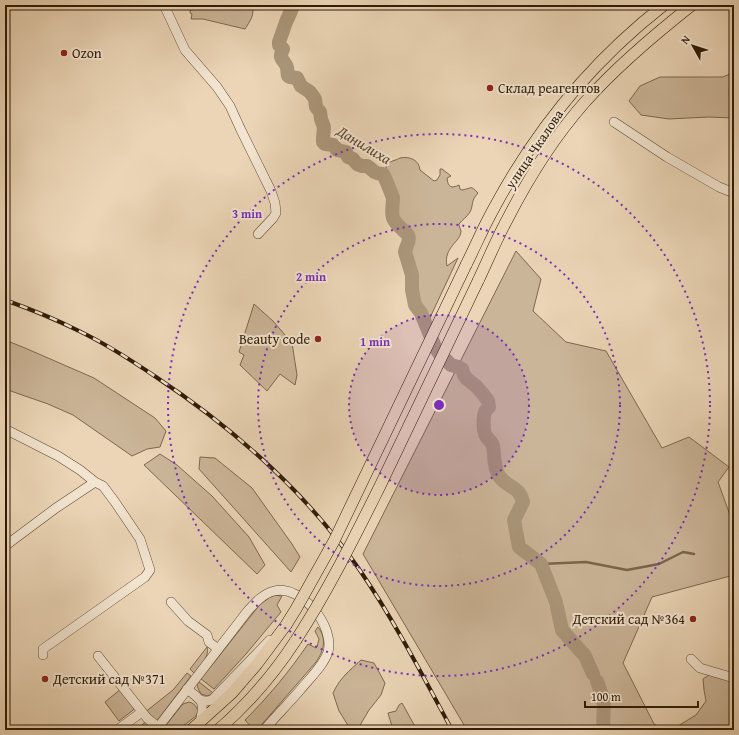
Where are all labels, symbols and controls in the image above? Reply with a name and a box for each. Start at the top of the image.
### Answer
north arrow [673,26,713,66]
text: N [677,31,694,48]
place label: Ozon [72,43,102,63]
marker: Ozon [59,48,69,58]
place label: Склад реагентов [498,78,600,98]
marker: Склад реагентов [485,83,495,93]
street label: улица Чкалова [499,105,568,193]
water label: Данилиха [332,120,395,169]
text: 3 min [232,205,262,222]
text: 2 min [296,268,326,285]
place label: Beauty code [239,329,310,349]
text: 1 min [360,333,390,350]
marker: Beauty code [313,334,323,344]
centre of rings [432,398,446,412]
place label: Детский сад №364 [571,609,685,629]
marker: Детский сад №364 [688,614,698,624]
place label: Детский сад №371 [52,669,166,689]
marker: Детский сад №371 [40,674,50,684]
scale bar [585,683,698,709]
text: 100 m [591,688,621,705]

